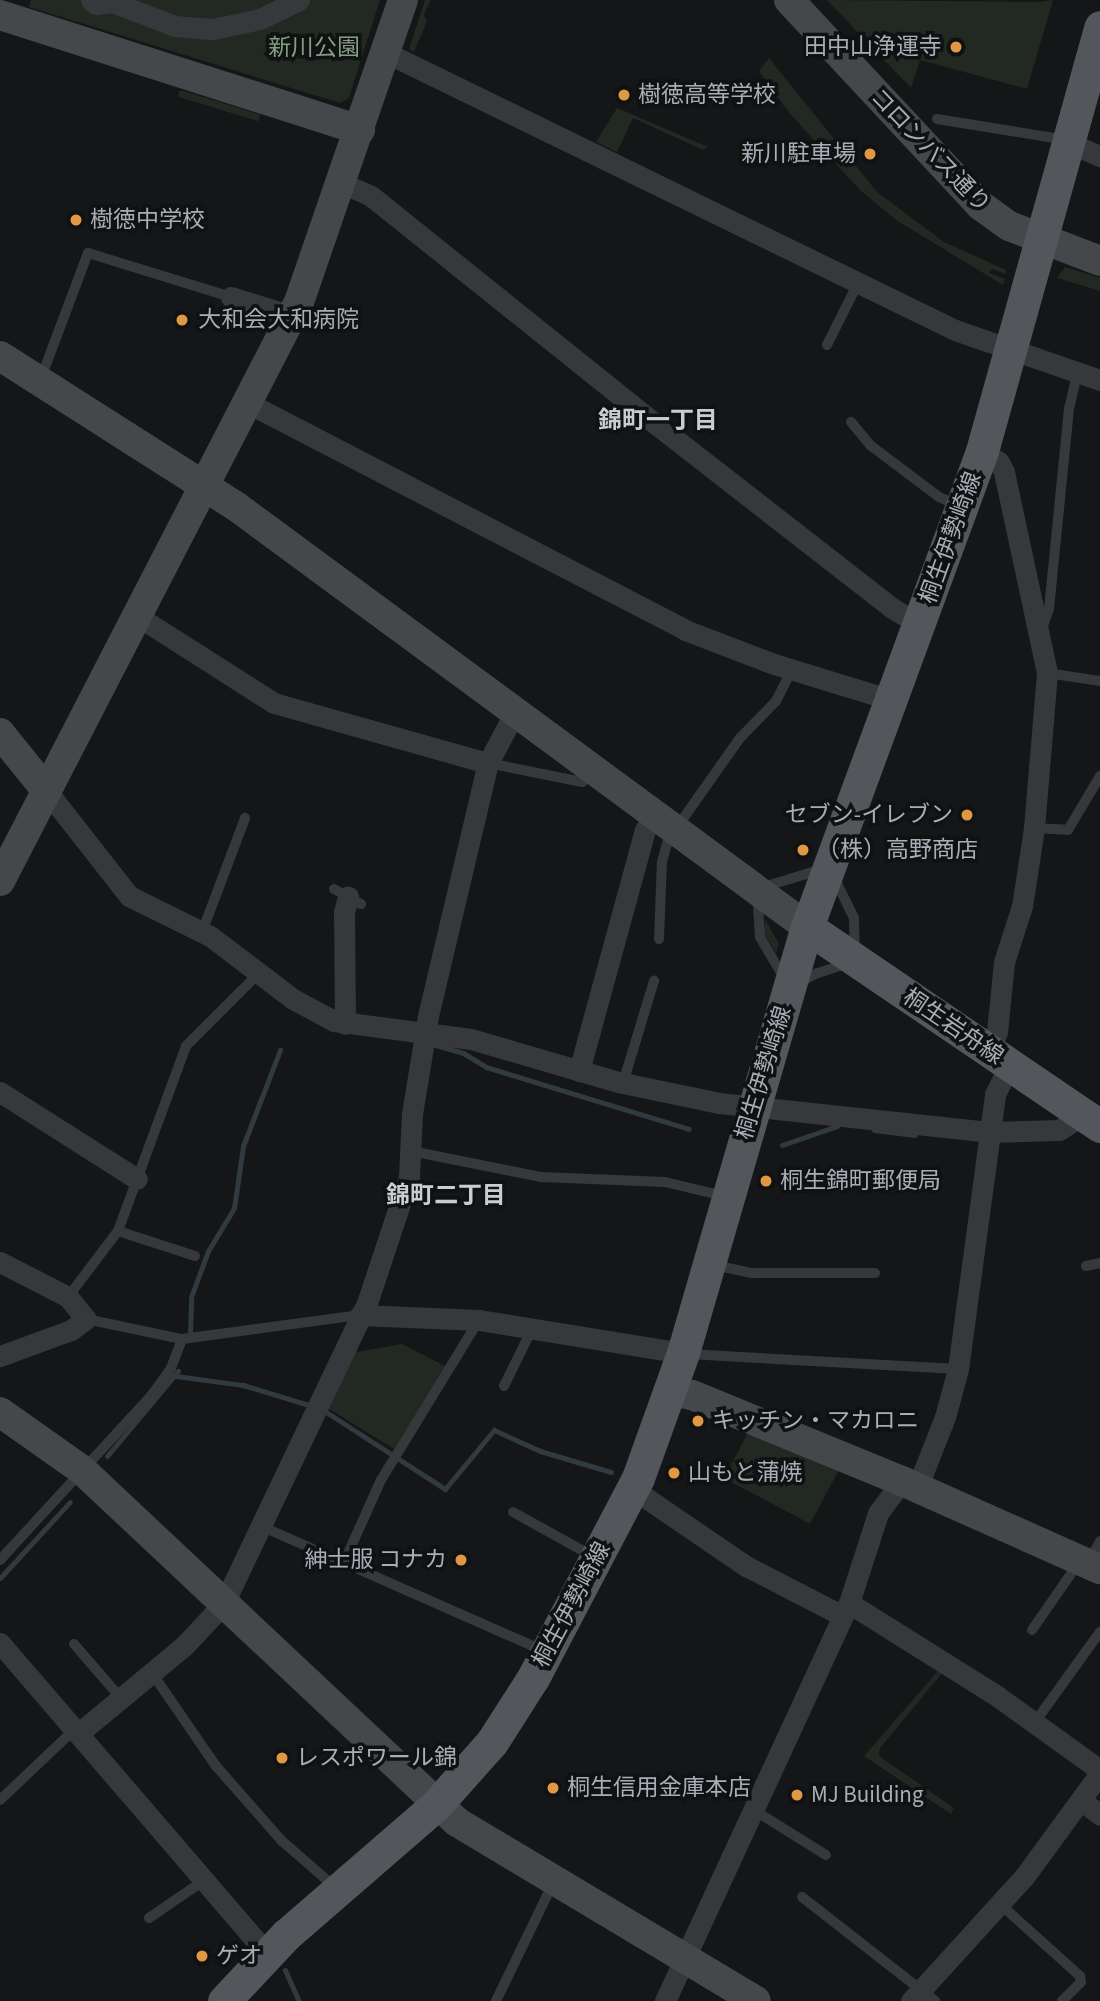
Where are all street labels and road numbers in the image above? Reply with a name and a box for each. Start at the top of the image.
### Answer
street label: コロンバス通り [864,84,996,218]
street label: 桐生伊勢崎線 [914,468,988,608]
street label: 桐生岩舟線 [898,983,1008,1071]
street label: 桐生伊勢崎線 [731,1003,797,1143]
street label: 桐生伊勢崎線 [527,1538,617,1672]

